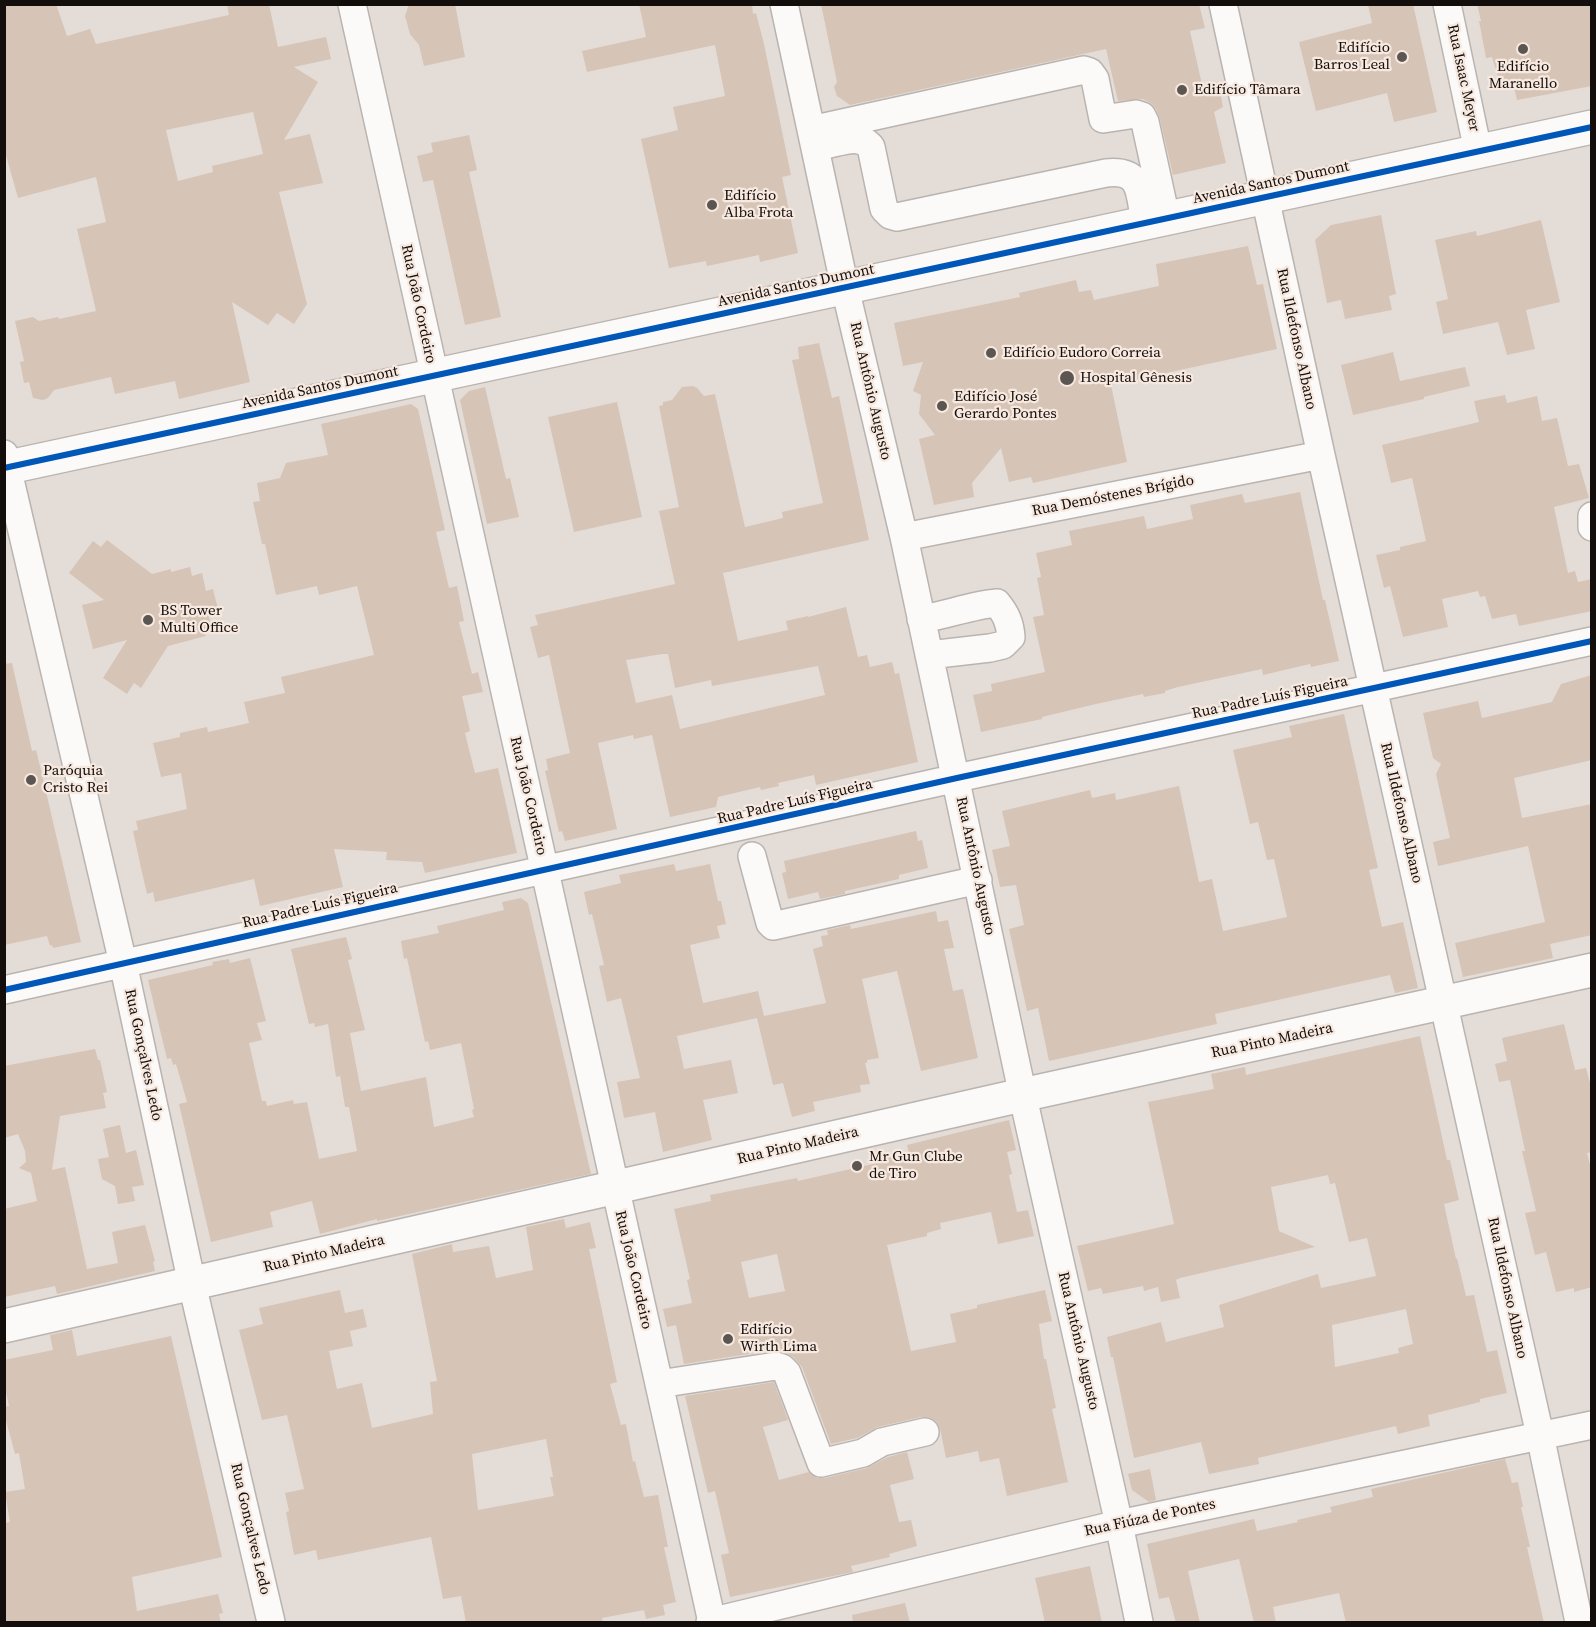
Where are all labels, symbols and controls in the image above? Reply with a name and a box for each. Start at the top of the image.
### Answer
street label: Rua Isaac Meyer [1443,23,1483,133]
place label: Edifício Barros Leal [1314,39,1390,74]
marker: Edifício Maranello [1516,42,1530,56]
marker: Edifício Barros Leal [1395,50,1409,64]
place label: Edifício Maranello [1489,58,1557,93]
place label: Edifício Tâmara [1194,81,1301,99]
marker: Edifício Tâmara [1175,83,1189,97]
street label: Avenida Santos Dumont [1191,158,1351,208]
place label: Edifício Alba Frota [724,187,793,222]
marker: Edifício Alba Frota [705,198,719,212]
street label: Rua João Cordeiro [397,243,439,365]
street label: Avenida Santos Dumont [716,261,876,311]
street label: Rua Ildefonso Albano [1272,267,1320,411]
street label: Rua Antônio Augusto [845,320,895,462]
place label: Edifício Eudoro Correia [1003,344,1161,362]
marker: Edifício Eudoro Correia [984,346,998,360]
street label: Avenida Santos Dumont [240,363,400,413]
marker: Hospital Gênesis [1058,369,1076,387]
place label: Hospital Gênesis [1080,369,1192,387]
place label: Edifício José Gerardo Pontes [954,388,1057,423]
marker: Edifício José Gerardo Pontes [935,399,949,413]
street label: Rua Demóstenes Brígido [1031,471,1195,521]
place label: BS Tower Multi Office [160,602,239,637]
marker: BS Tower Multi Office [141,613,155,627]
street label: Rua Padre Luís Figueira [1190,673,1350,723]
street label: Rua João Cordeiro [506,735,550,857]
street label: Rua Ildefonso Albano [1376,741,1426,885]
place label: Paróquia Cristo Rei [43,762,108,797]
marker: Paróquia Cristo Rei [24,773,38,787]
street label: Rua Padre Luís Figueira [716,775,874,829]
street label: Rua Antônio Augusto [952,795,998,937]
street label: Rua Padre Luís Figueira [241,879,399,933]
street label: Rua Gonçalves Ledo [120,987,166,1123]
street label: Rua Pinto Madeira [1210,1019,1334,1063]
street label: Rua Pinto Madeira [736,1123,860,1169]
place label: Mr Gun Clube de Tiro [869,1148,963,1183]
marker: Mr Gun Clube de Tiro [850,1159,864,1173]
street label: Rua João Cordeiro [611,1209,655,1331]
street label: Rua Ildefonso Albano [1483,1216,1531,1360]
street label: Rua Pinto Madeira [262,1231,386,1277]
street label: Rua Antônio Augusto [1053,1270,1103,1412]
place label: Edifício Wirth Lima [740,1321,817,1356]
marker: Edifício Wirth Lima [721,1332,735,1346]
street label: Rua Gonçalves Ledo [226,1461,274,1597]
street label: Rua Fiúza de Pontes [1083,1495,1217,1541]

